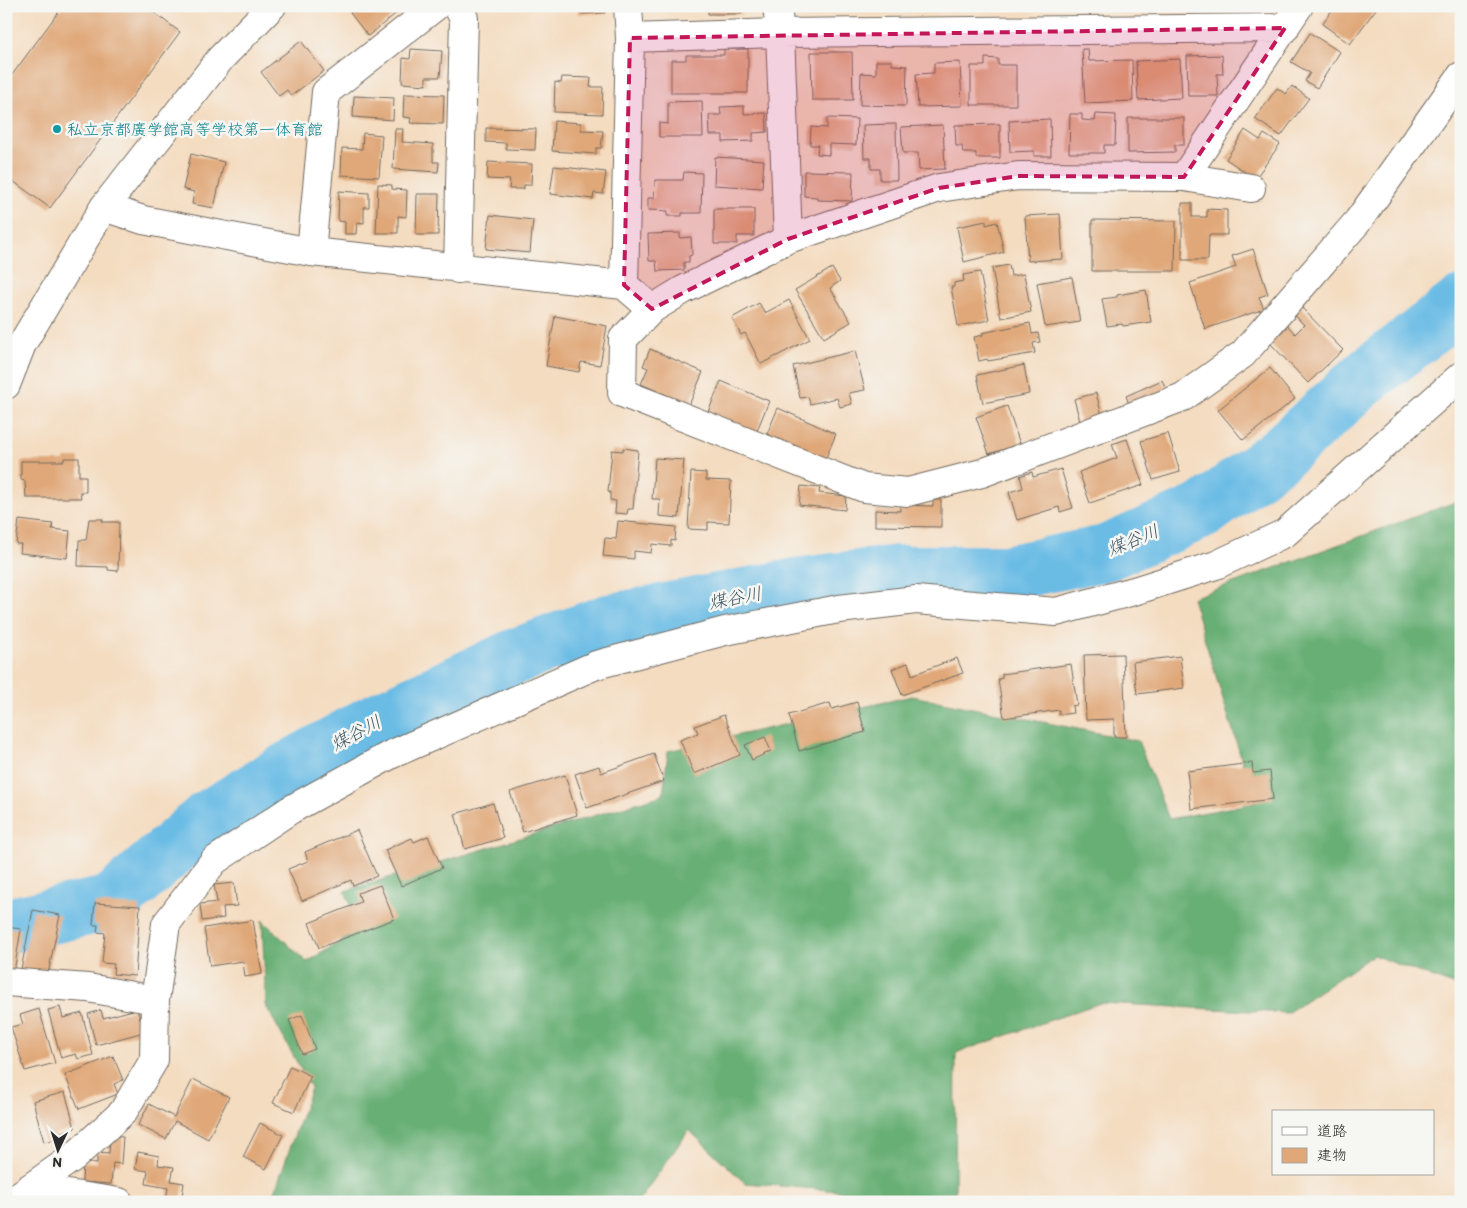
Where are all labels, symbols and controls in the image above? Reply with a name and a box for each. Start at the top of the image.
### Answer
place label: 私立京都廣学館高等学校第一体育館 [67,120,323,139]
marker: 私立京都廣学館高等学校第一体育館 [51,123,63,135]
water label: 煤谷川 [1104,520,1162,560]
water label: 煤谷川 [706,582,764,614]
water label: 煤谷川 [327,711,385,755]
legend [1272,1110,1434,1176]
text: 道路 [1317,1122,1347,1140]
north arrow [32,1126,82,1176]
text: 建物 [1317,1146,1347,1164]
text: N [52,1154,62,1171]

